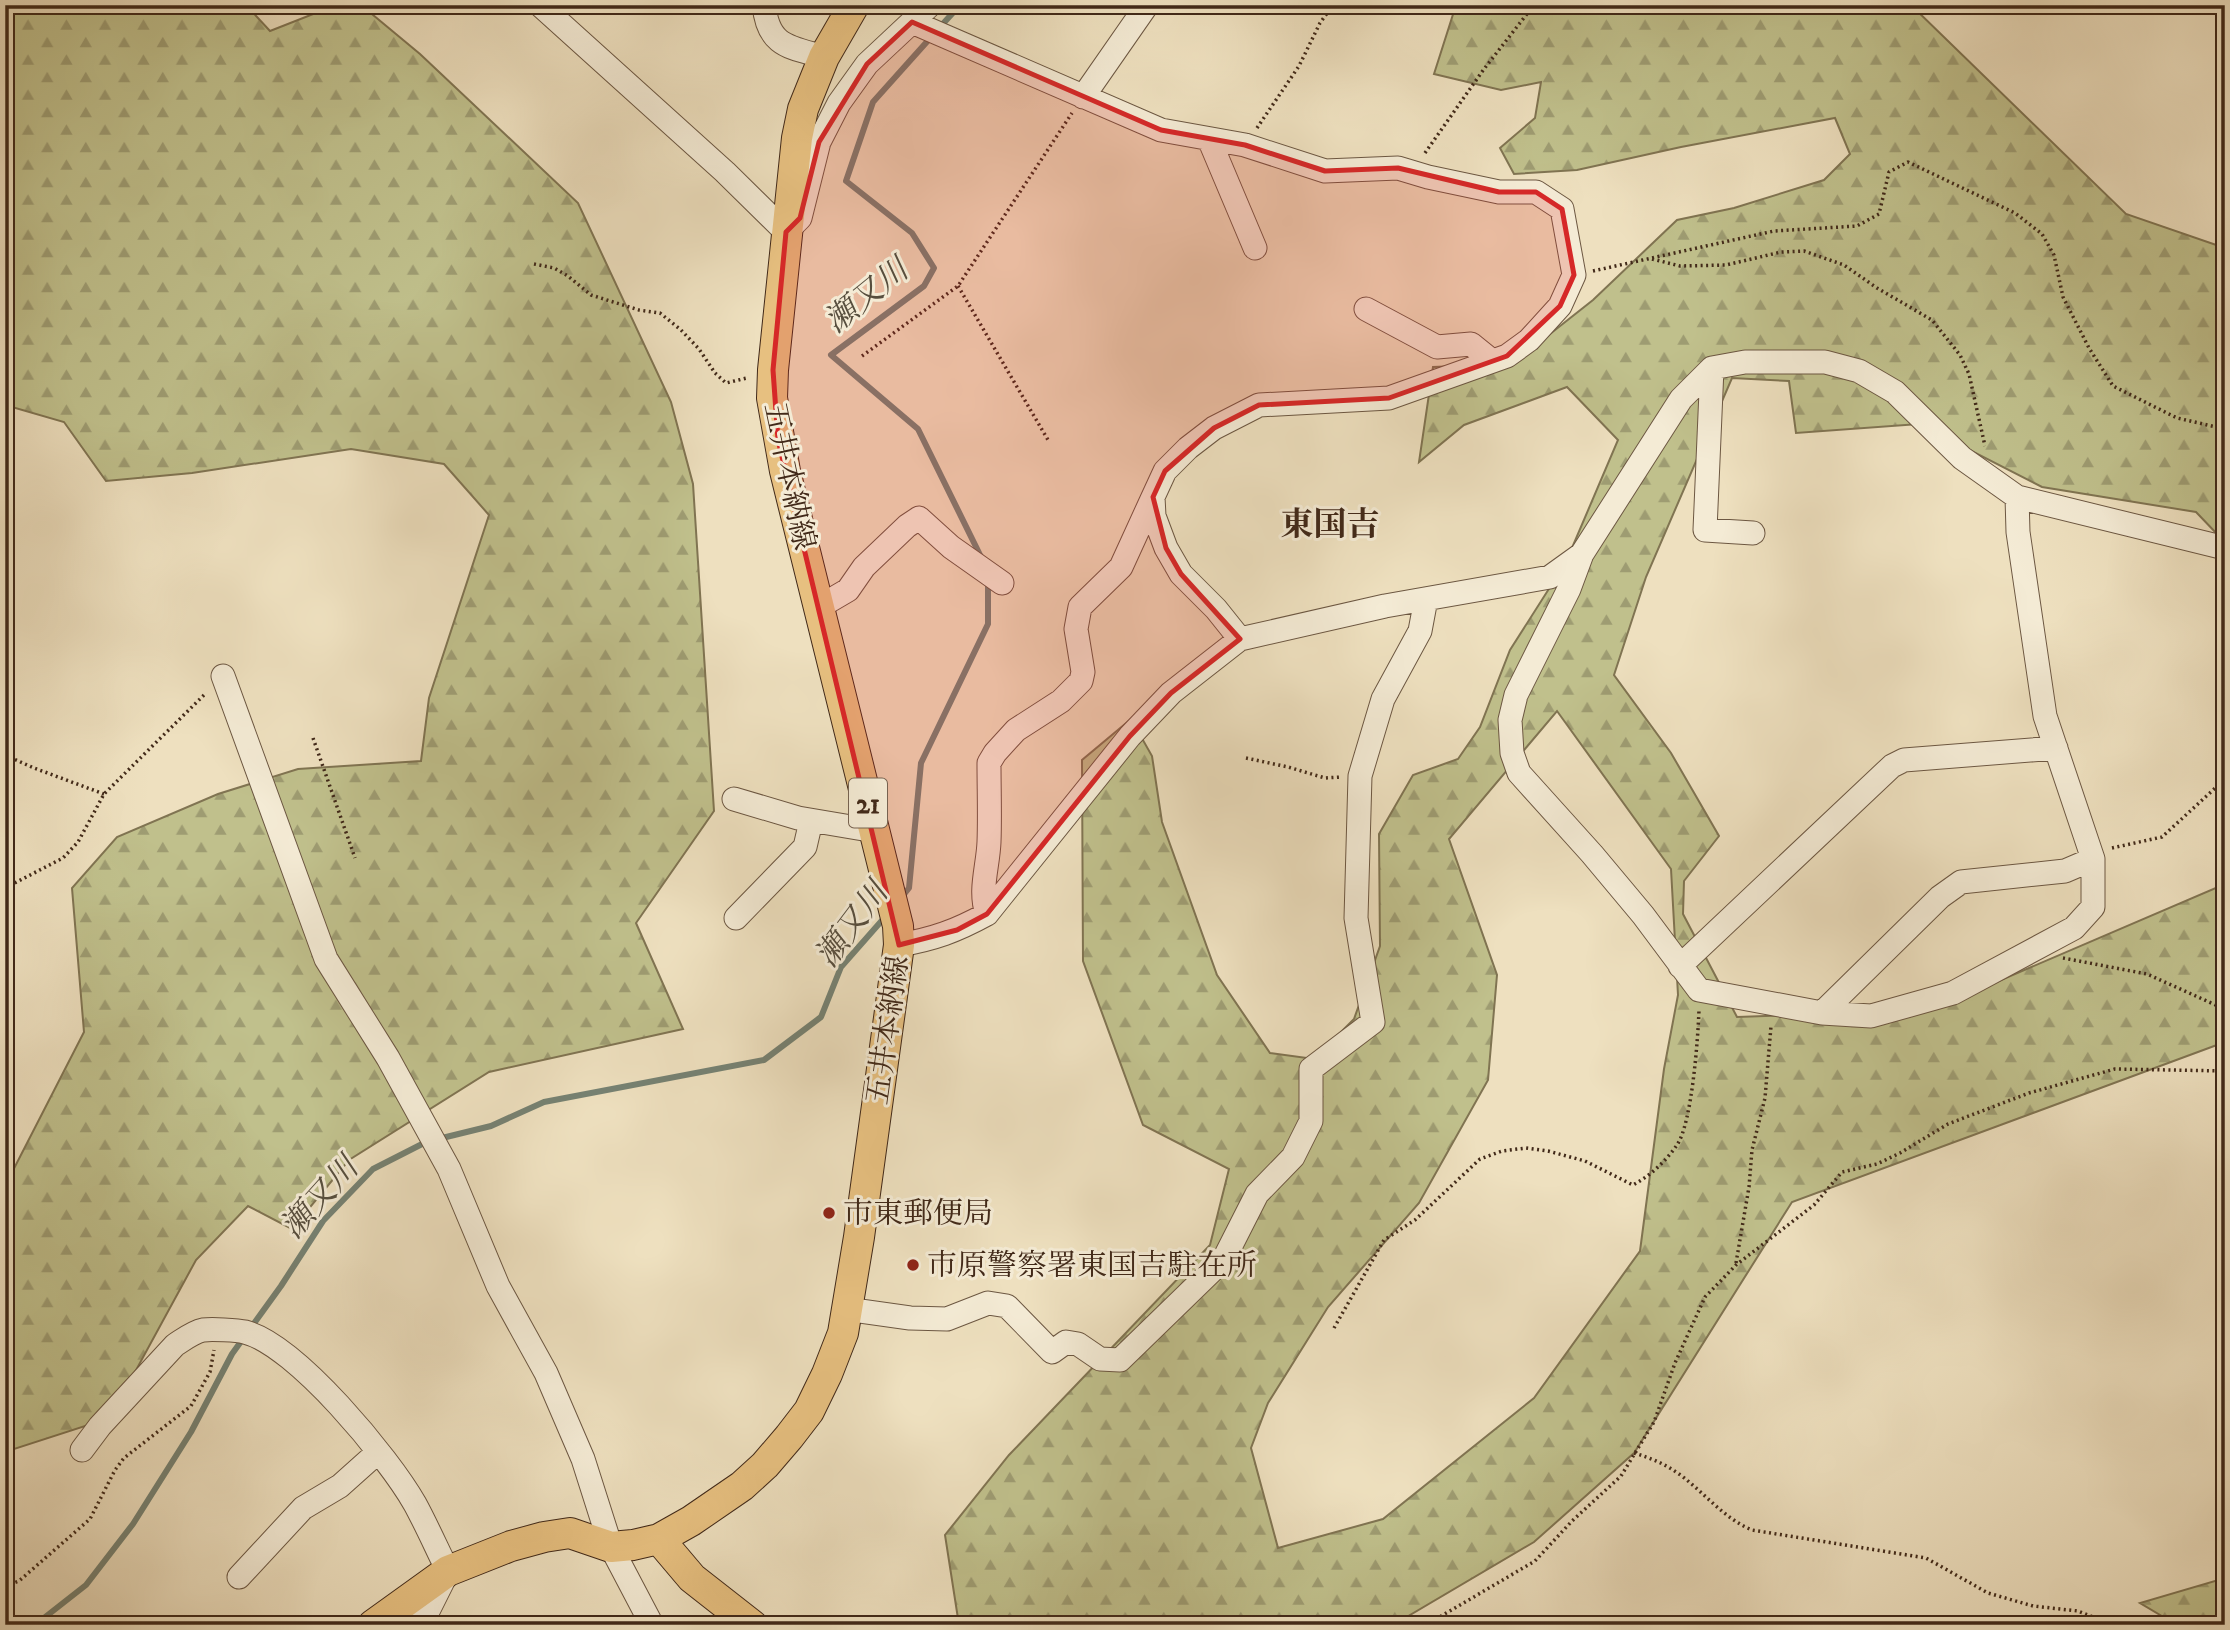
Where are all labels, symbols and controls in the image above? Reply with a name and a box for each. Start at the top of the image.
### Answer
water label: 瀬又川 [817,249,919,342]
street label: 五井本納線 [755,399,822,554]
district label: 東国吉 [1281,505,1380,546]
road number: 21 [849,778,887,828]
water label: 瀬又川 [808,872,899,976]
street label: 五井本納線 [860,953,917,1107]
water label: 瀬又川 [273,1147,369,1247]
place label: 市東郵便局 [843,1196,993,1233]
marker: 市東郵便局 [821,1205,837,1221]
place label: 市原警察署東国吉駐在所 [927,1248,1257,1285]
marker: 市原警察署東国吉駐在所 [905,1257,921,1273]

